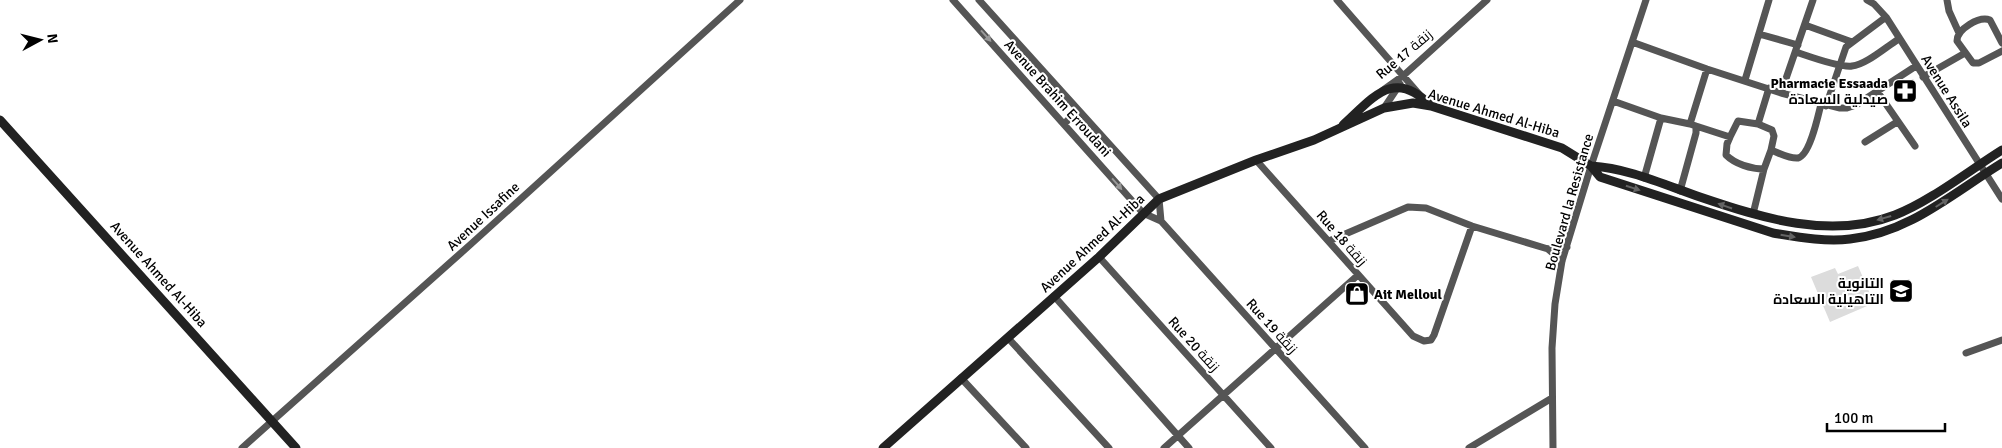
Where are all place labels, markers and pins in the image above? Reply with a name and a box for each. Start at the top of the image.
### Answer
place label: Pharmacie Essaada صيدلية السعادة [1771,75,1888,108]
pharmacy icon: Pharmacie Essaada صيدلية السعادة [1892,78,1918,104]
place label: التانوية التاهيلية السعادة [1773,275,1884,308]
school or university icon: التانوية التاهيلية السعادة [1888,278,1914,304]
shop icon: Ait Melloul [1344,281,1370,307]
place label: Ait Melloul [1374,286,1442,303]

